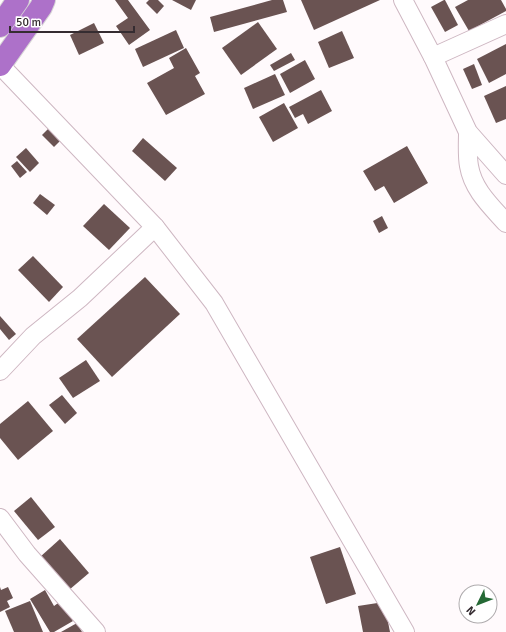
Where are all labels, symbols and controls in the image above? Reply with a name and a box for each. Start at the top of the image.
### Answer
scale bar [10,8,134,34]
text: 50 m [16,15,41,30]
north arrow [458,584,498,624]
text: N [464,603,478,618]

